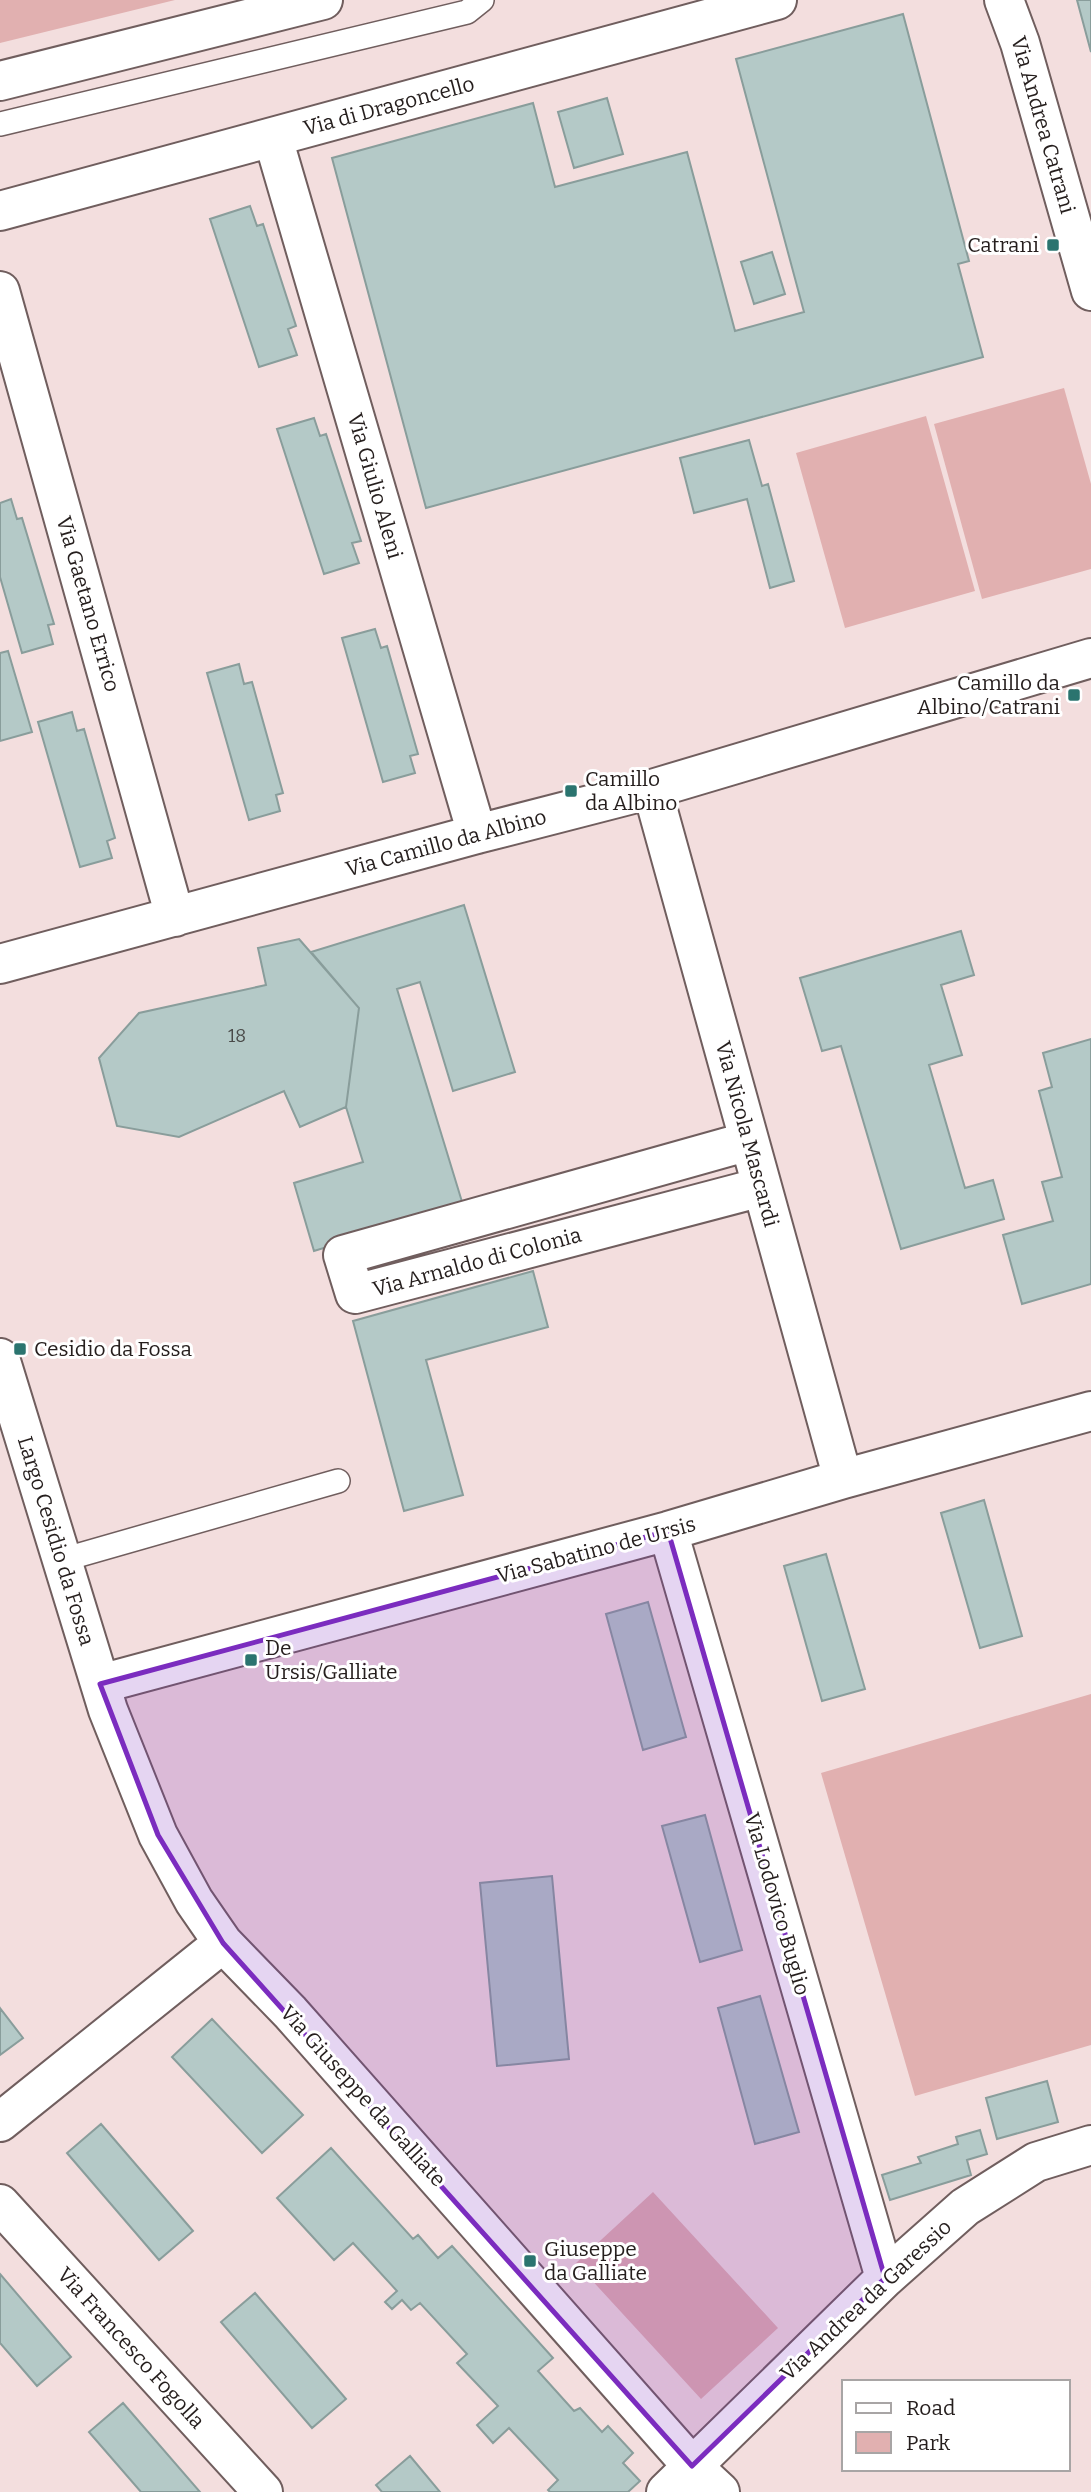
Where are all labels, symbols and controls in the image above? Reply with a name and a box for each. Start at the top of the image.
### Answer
street label: Via Andrea Catrani [1005,33,1081,217]
street label: Via di Dragoncello [301,71,477,141]
place label: Catrani [967,232,1039,258]
marker: Catrani [1045,237,1061,253]
street label: Via Giulio Aleni [342,410,408,562]
street label: Via Gaetano Errico [50,513,126,695]
place label: Camillo da Albino/Catrani [917,670,1061,720]
marker: Camillo da Albino/Catrani [1066,687,1082,703]
place label: Camillo da Albino [585,766,677,816]
marker: Camillo da Albino [563,783,579,799]
street label: Via Camillo da Albino [343,804,549,882]
house number: 18 [228,1025,246,1047]
street label: Via Nicola Mascardi [710,1038,784,1230]
street label: Via Arnaldo di Colonia [370,1221,585,1302]
place label: Cesidio da Fossa [34,1336,193,1362]
marker: Cesidio da Fossa [12,1341,28,1357]
street label: Largo Cesidio da Fossa [12,1433,100,1649]
street label: Via Sabatino de Ursis [494,1511,698,1589]
place label: De Ursis/Galliate [265,1635,397,1685]
marker: De Ursis/Galliate [243,1652,259,1668]
street label: Via Lodovico Buglio [738,1810,816,1998]
street label: Via Giuseppe da Galliate [275,2000,451,2192]
street label: Via Andrea da Garessio [775,2214,957,2386]
place label: Giuseppe da Galliate [544,2236,647,2286]
marker: Giuseppe da Galliate [522,2253,538,2269]
street label: Via Francesco Fogolla [52,2262,211,2435]
legend [842,2380,1070,2471]
text: Road [906,2395,955,2421]
text: Park [906,2430,950,2456]

